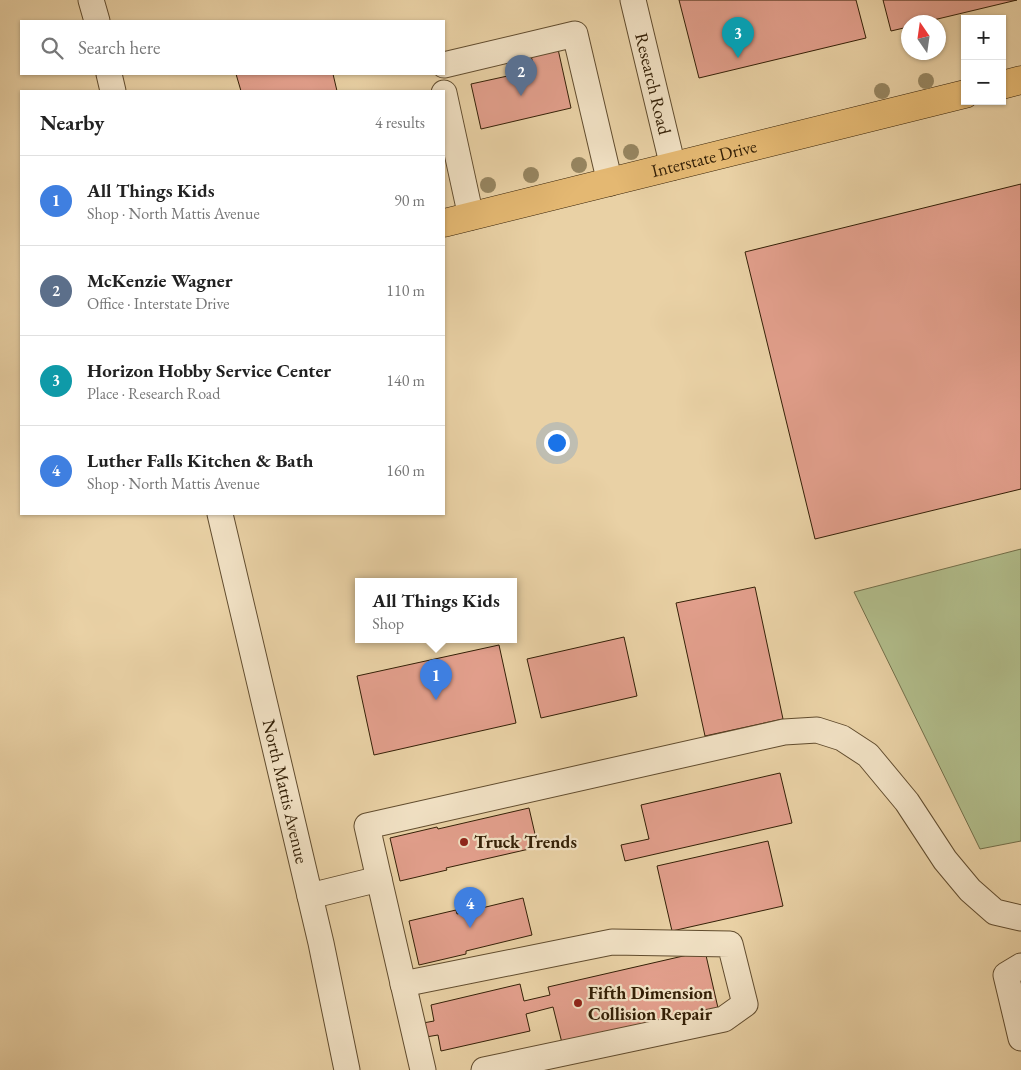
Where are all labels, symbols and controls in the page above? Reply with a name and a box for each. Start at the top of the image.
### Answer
north arrow [901,15,946,60]
map controls [961,15,1006,105]
button: + [961,15,1006,60]
pin: 3 [722,17,754,58]
search box [20,20,445,75]
street label: Research Road [630,30,677,138]
icon: search [38,34,66,62]
text: Search here [78,35,160,60]
pin: 2 [505,55,537,96]
button: − [961,60,1006,105]
text: Nearby [40,109,104,136]
text: 4 results [375,112,425,133]
street label: Interstate Drive [649,134,759,182]
text: All Things Kids [87,178,215,203]
text: 1 [52,190,60,211]
text: 90 m [394,190,425,211]
text: Shop · North Mattis Avenue [87,203,260,224]
text: McKenzie Wagner [87,268,233,293]
text: 2 [52,280,60,301]
text: 110 m [386,280,425,301]
text: Office · Interstate Drive [87,293,229,314]
text: Horizon Hobby Service Center [87,358,331,383]
text: 3 [52,370,60,391]
text: 140 m [386,370,425,391]
text: Place · Research Road [87,383,220,404]
your location [544,430,570,456]
text: Luther Falls Kitchen & Bath [87,448,313,473]
text: 4 [52,460,60,481]
text: 160 m [386,460,425,481]
text: Shop · North Mattis Avenue [87,473,260,494]
popup [355,578,517,643]
text: All Things Kids [372,588,500,613]
text: Shop [372,613,404,634]
pin: 1 [420,659,452,700]
street label: North Mattis Avenue [258,717,314,866]
place label: Truck Trends [474,830,577,853]
marker: Truck Trends [458,836,470,848]
pin: 4 [454,887,486,928]
place label: Fifth Dimension Collision Repair [588,981,713,1025]
marker: Fifth Dimension Collision Repair [572,997,584,1009]

